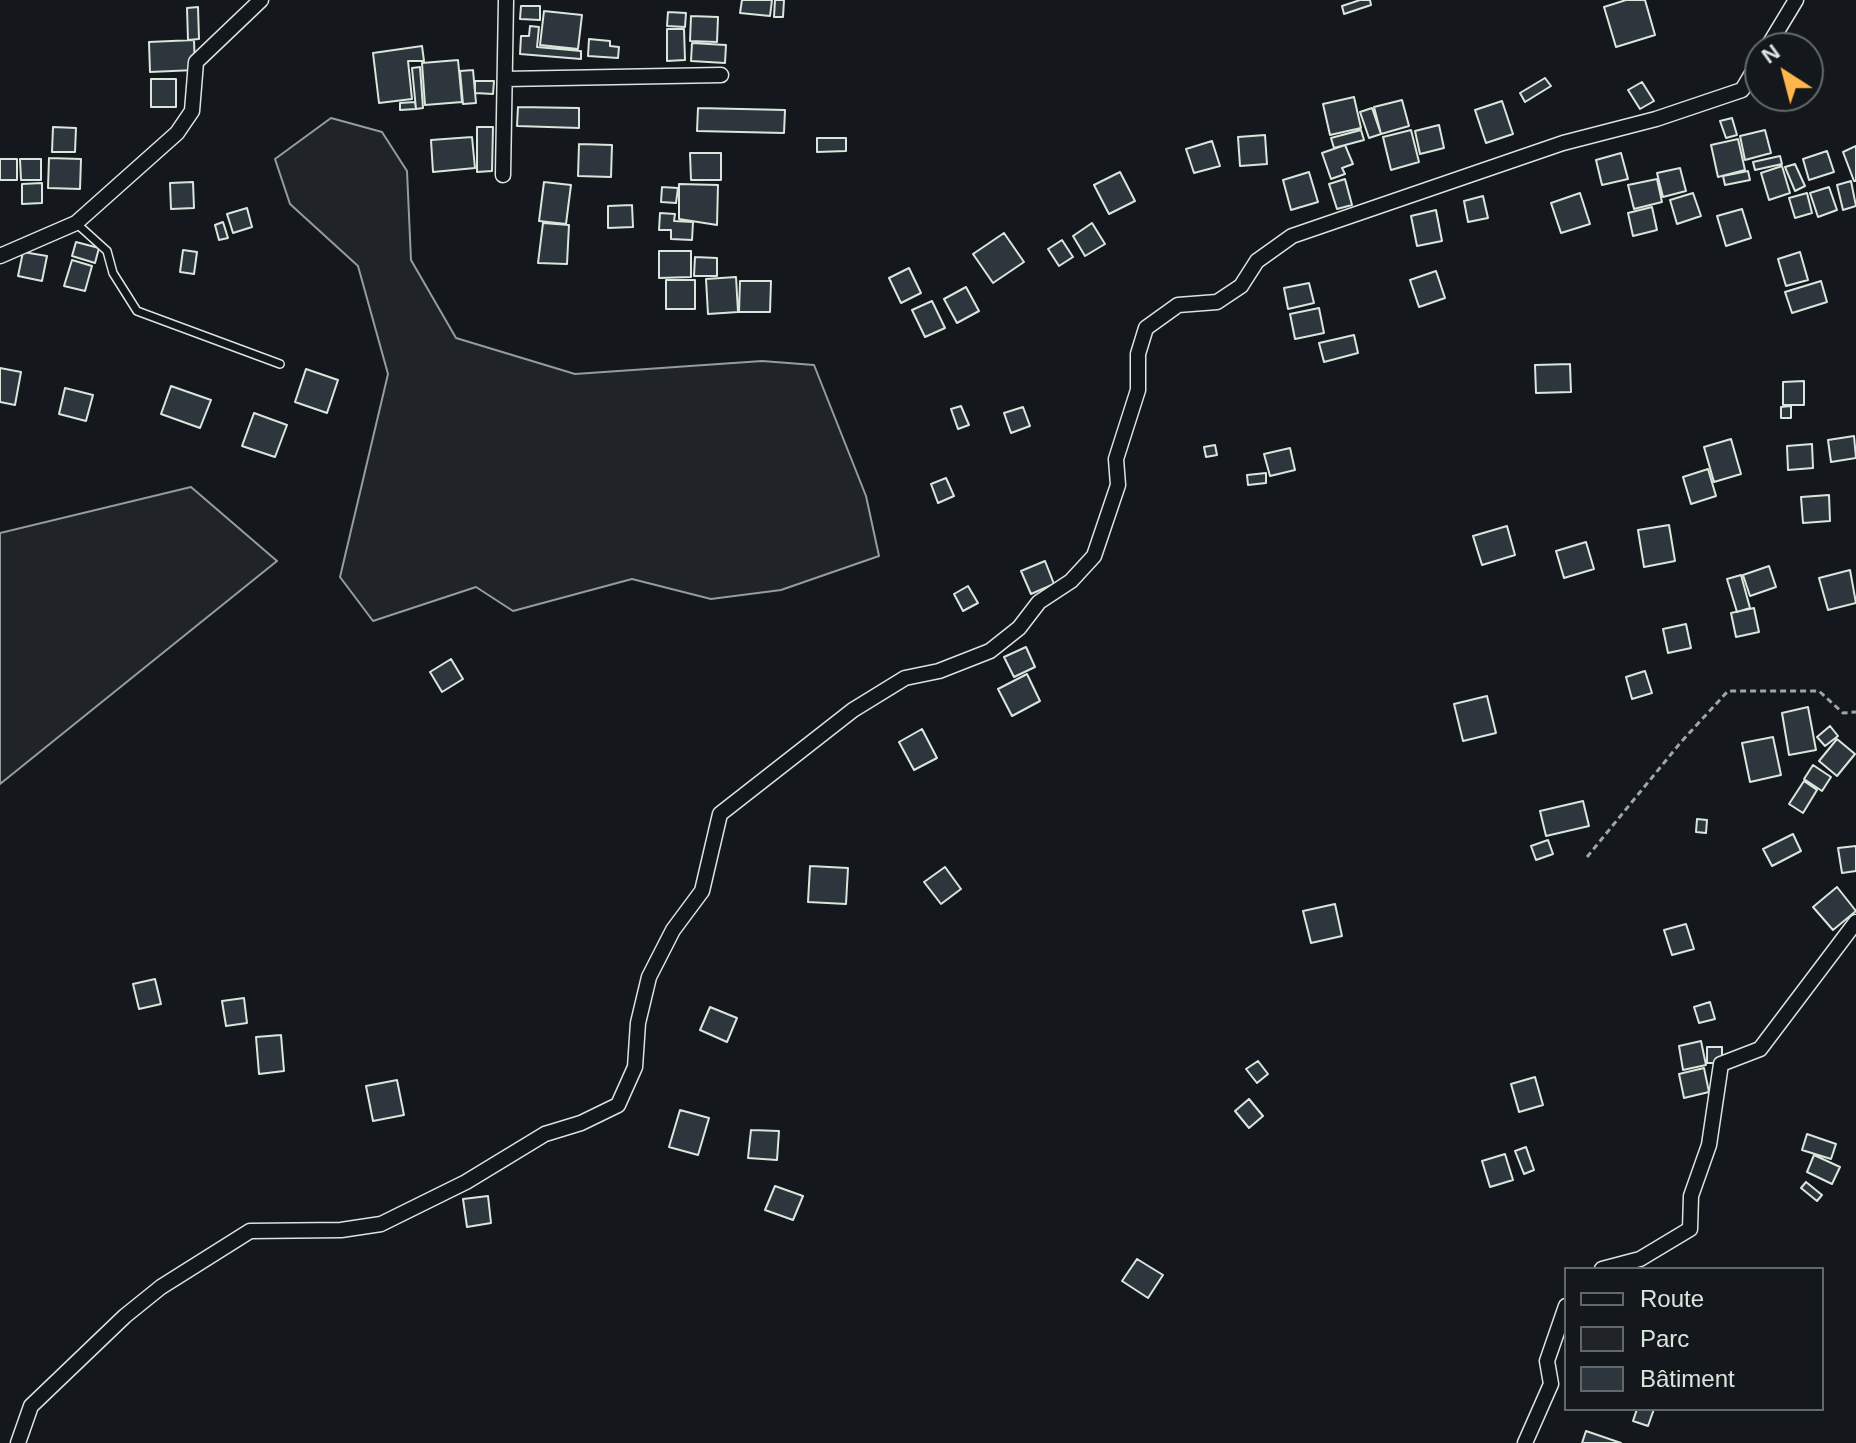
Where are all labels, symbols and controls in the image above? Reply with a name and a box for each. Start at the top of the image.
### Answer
north arrow [1744,32,1824,112]
text: N [1757,39,1785,69]
legend [1564,1267,1824,1411]
text: Route [1640,1285,1704,1312]
text: Parc [1640,1325,1689,1352]
text: Bâtiment [1640,1365,1735,1392]

